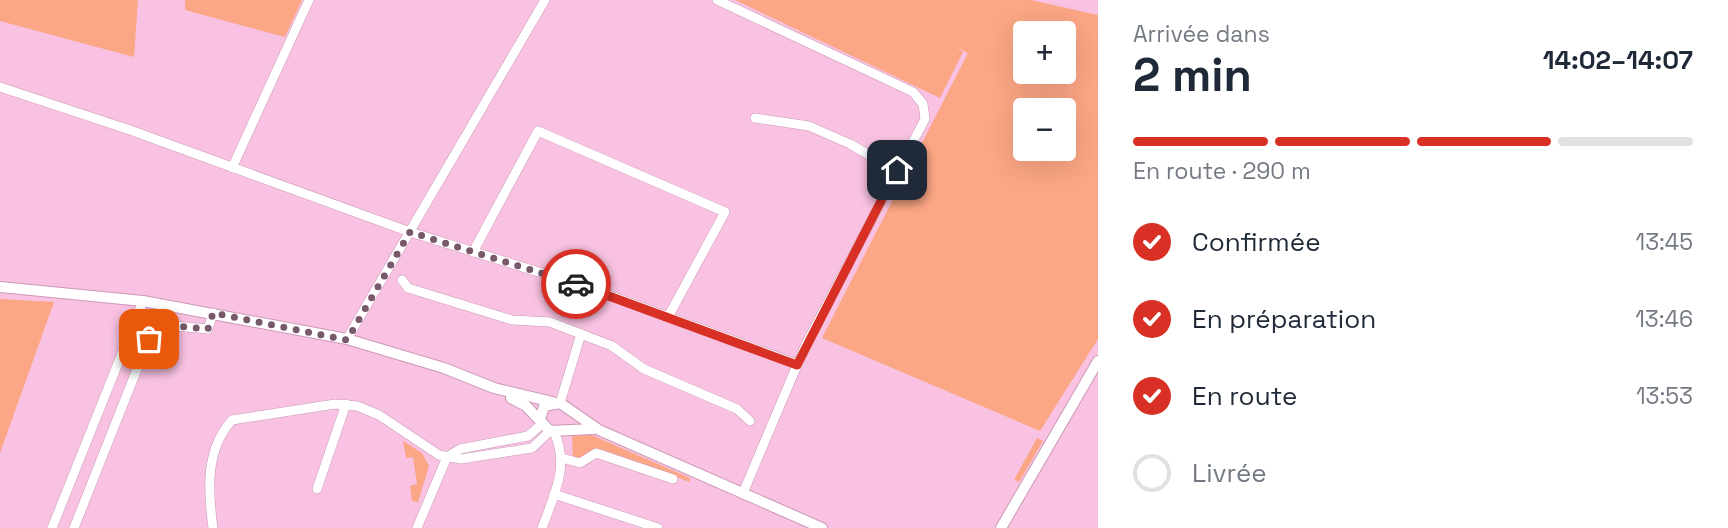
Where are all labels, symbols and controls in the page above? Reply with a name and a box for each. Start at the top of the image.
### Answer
text: Arrivée dans [1133,19,1270,49]
map controls [1013,21,1076,161]
button: + [1013,21,1076,84]
text: 14:02–14:07 [1543,43,1693,77]
text: 2 min [1133,46,1252,104]
button: − [1013,98,1076,161]
pin [867,140,927,200]
icon: home [878,151,916,189]
text: En route · 290 m [1133,156,1311,186]
icon: check [1133,223,1171,261]
text: Confirmée [1192,225,1321,259]
text: 13:45 [1636,227,1693,257]
courier [541,249,611,319]
icon: car [557,265,595,303]
icon: check [1133,300,1171,338]
text: En préparation [1192,302,1376,336]
text: 13:46 [1635,304,1693,334]
pin [119,309,179,369]
icon: bag [130,320,168,358]
icon: check [1133,377,1171,415]
text: En route [1192,379,1297,413]
text: 13:53 [1636,381,1693,411]
text: Livrée [1192,456,1267,490]

